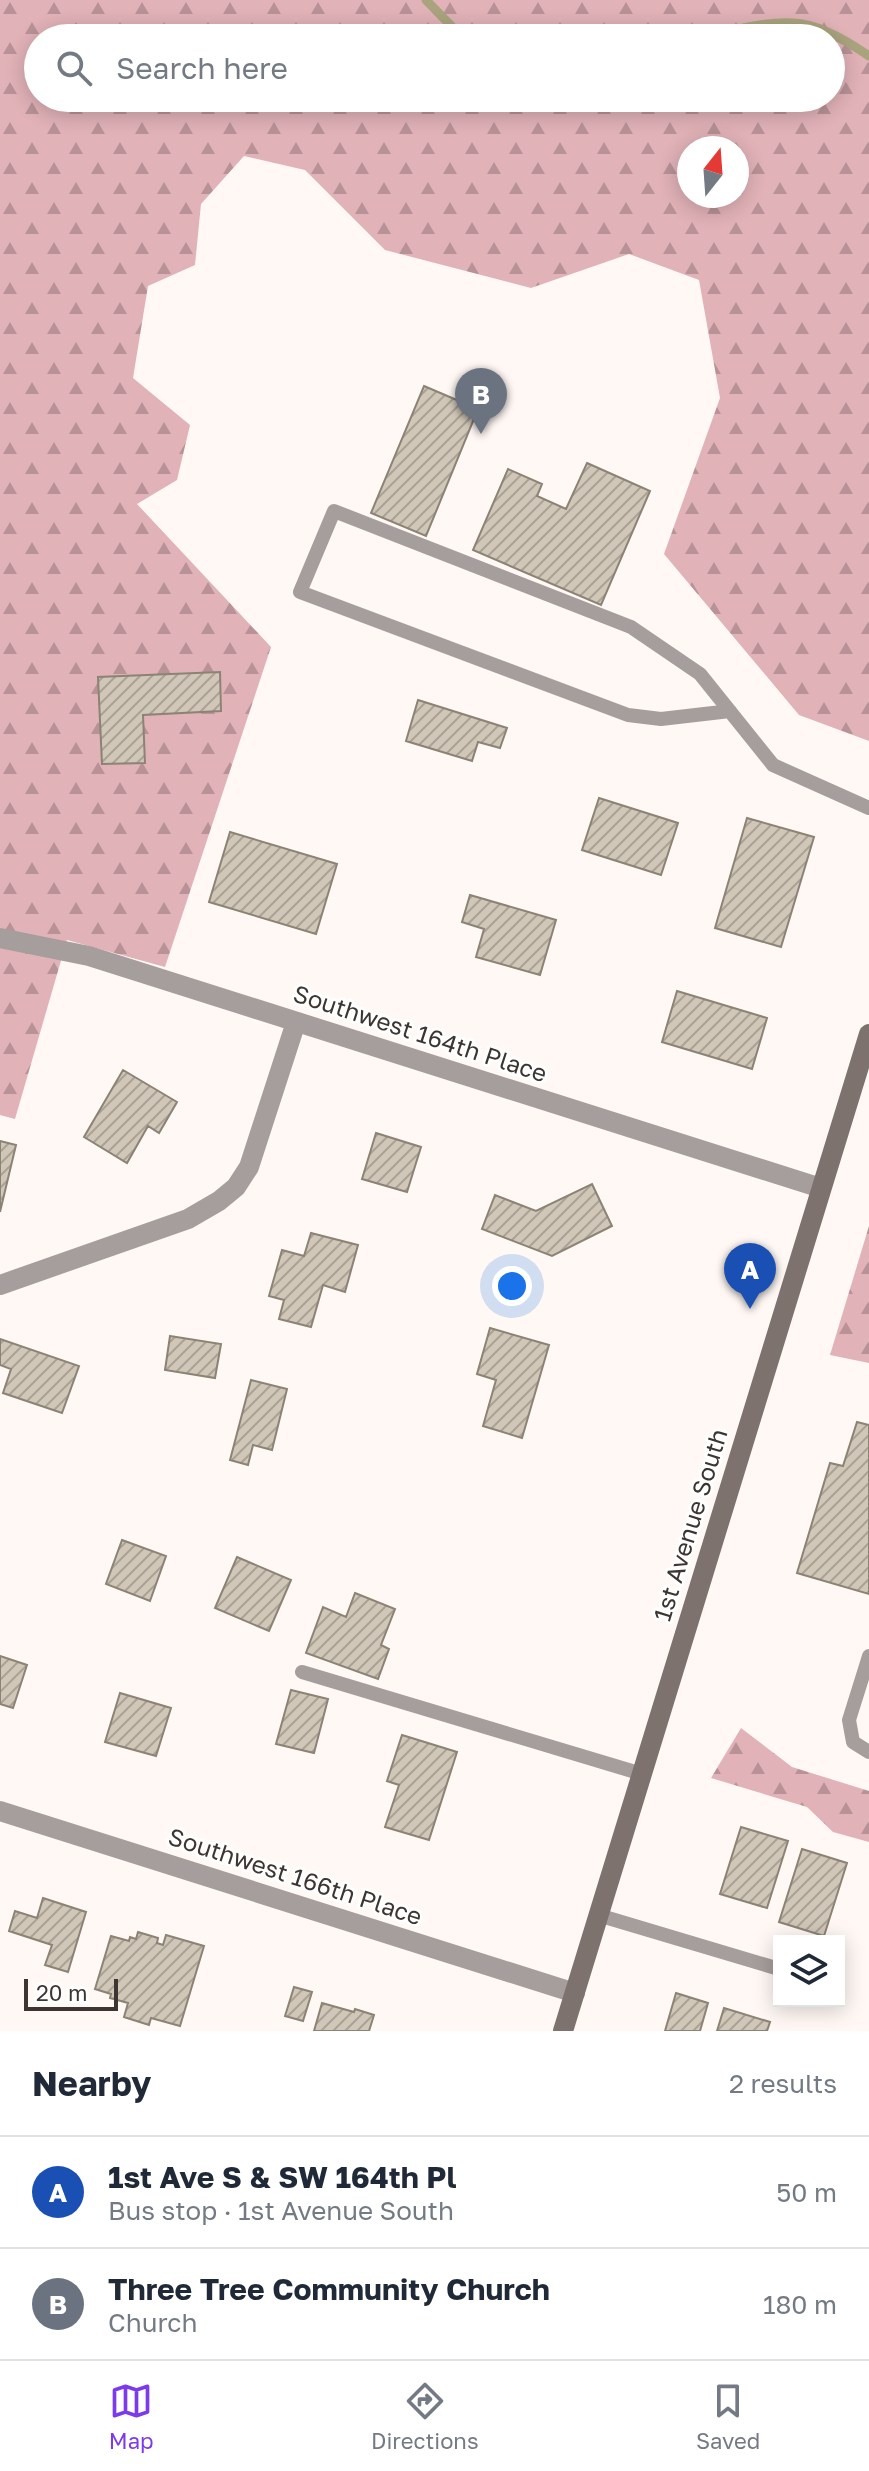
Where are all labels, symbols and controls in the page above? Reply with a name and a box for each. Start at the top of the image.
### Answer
search box [24,24,845,112]
icon: search [52,46,96,90]
text: Search here [116,50,288,86]
north arrow [677,136,749,208]
pin: B [455,368,507,434]
street label: Southwest 164th Place [290,978,551,1087]
pin: A [724,1243,776,1309]
your location [492,1266,532,1306]
street label: 1st Avenue South [647,1425,733,1624]
street label: Southwest 166th Place [165,1821,426,1930]
map controls [773,1935,845,2007]
button: layers [773,1935,845,2007]
scale bar [24,1975,118,2011]
text: 20 m [36,1979,87,2006]
text: Nearby [32,2063,152,2103]
text: 2 results [729,2068,837,2099]
text: 1st Ave S & SW 164th Pl [108,2159,456,2195]
text: A [49,2177,67,2208]
text: 50 m [776,2177,837,2208]
text: Bus stop · 1st Avenue South [108,2195,454,2226]
text: Three Tree Community Church [108,2271,550,2307]
text: B [49,2289,67,2320]
text: 180 m [763,2289,837,2320]
text: Church [108,2307,197,2338]
tab: Map [109,2379,154,2454]
tab: Directions [371,2379,479,2454]
tab: Saved [696,2379,760,2454]

